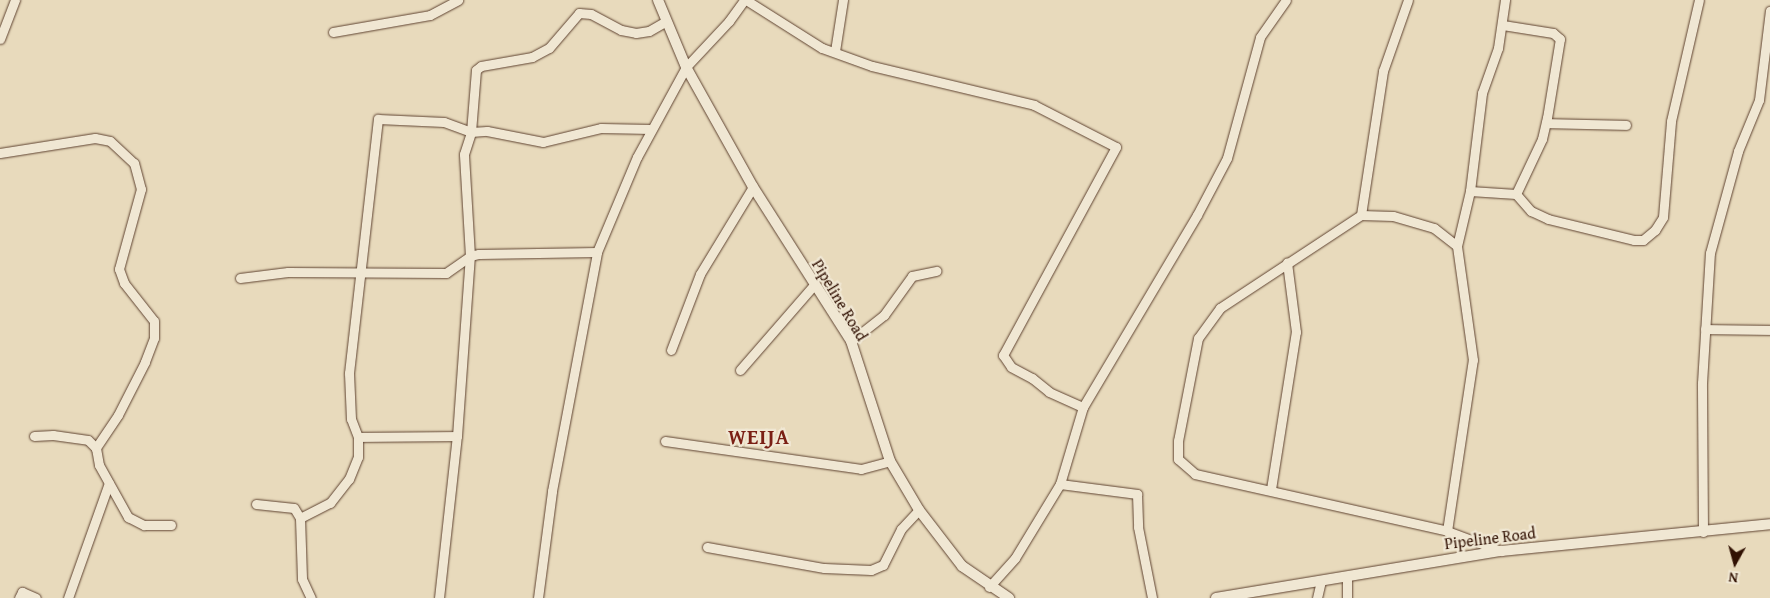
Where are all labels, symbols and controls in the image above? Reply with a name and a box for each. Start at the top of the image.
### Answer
street label: Pipeline Road [808,256,872,344]
district label: WEIJA [727,424,791,450]
street label: Pipeline Road [1443,523,1537,553]
north arrow [1710,538,1760,588]
text: N [1727,567,1739,588]

